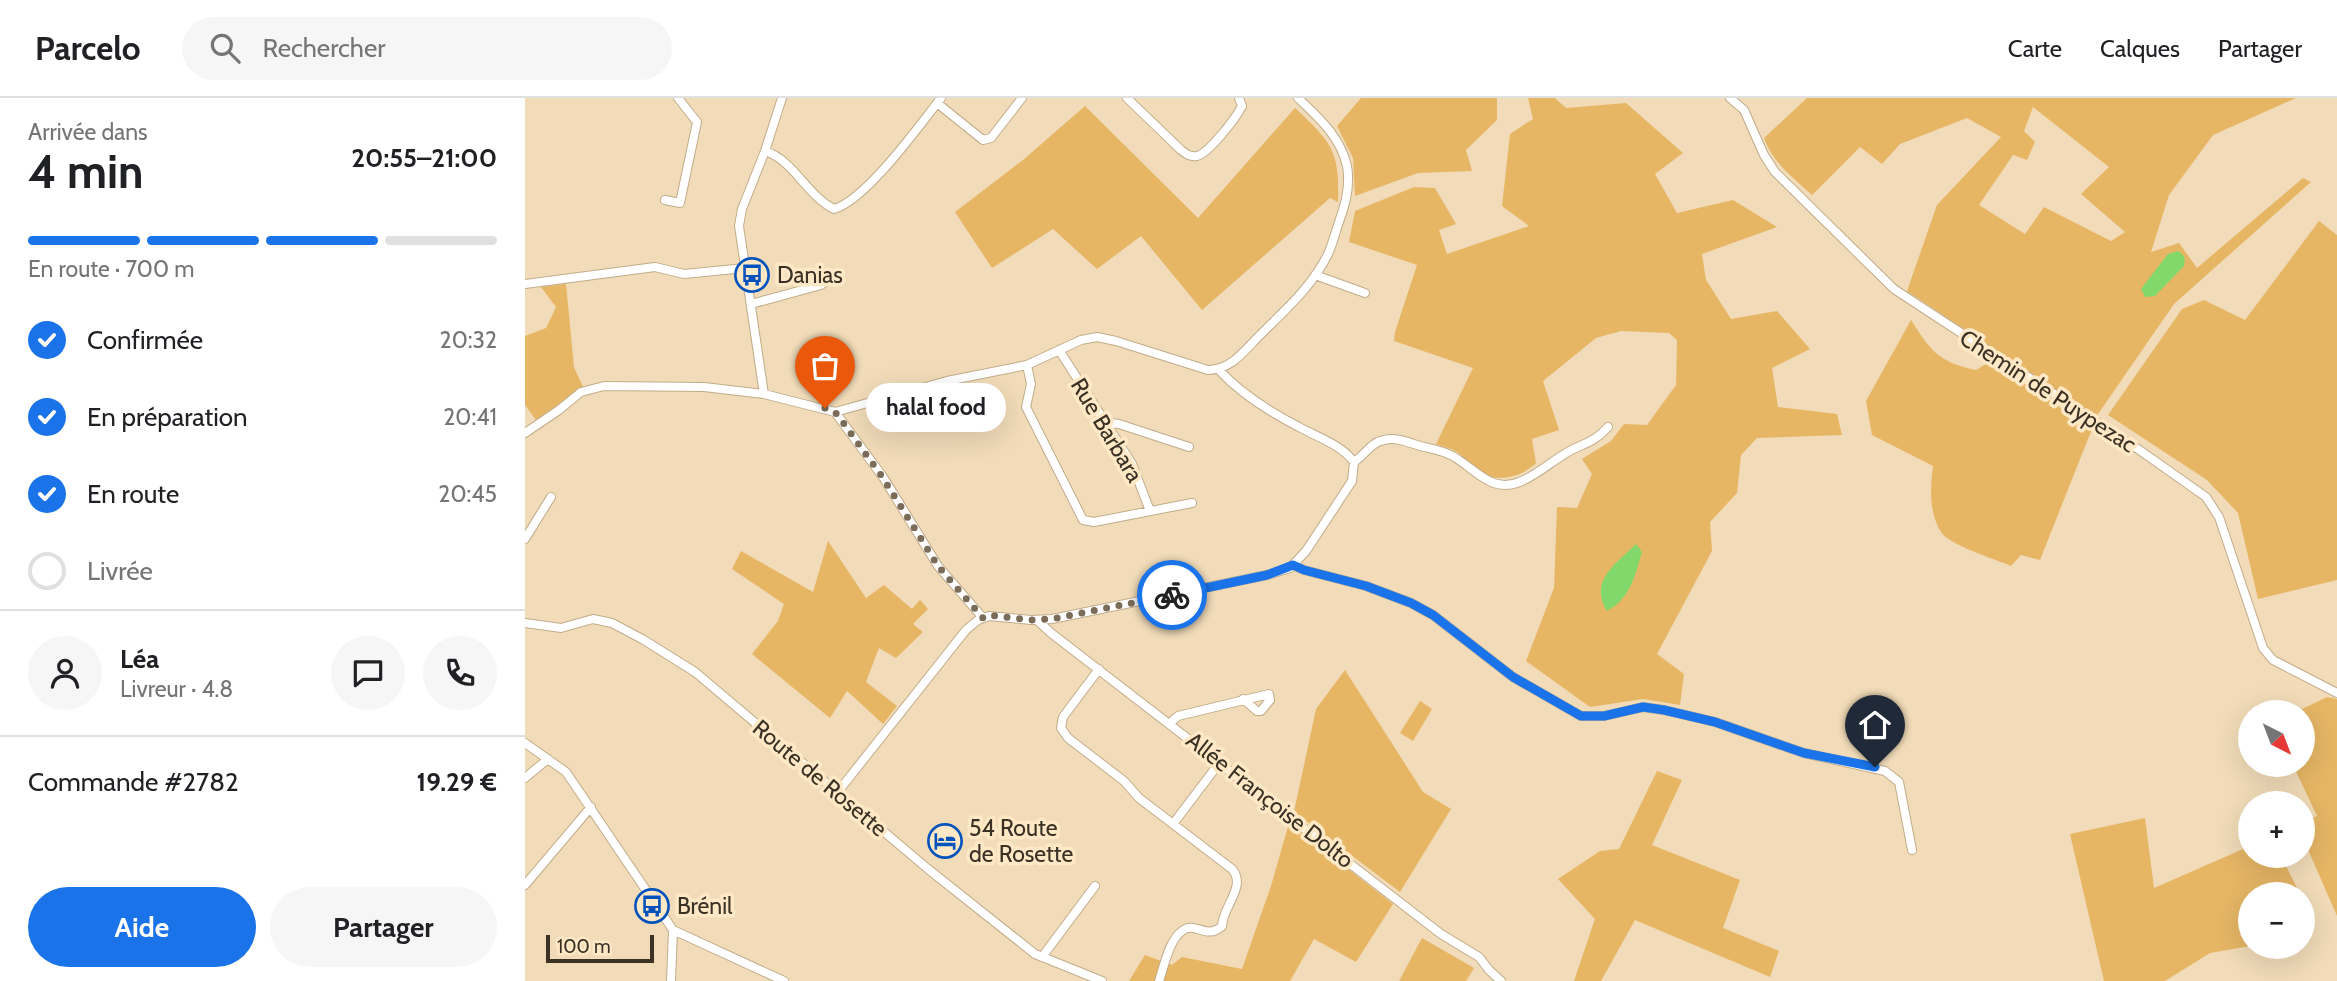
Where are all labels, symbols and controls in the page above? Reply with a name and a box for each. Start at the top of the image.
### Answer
search box [182,17,672,80]
text: Parcelo [35,28,140,68]
icon: search [206,29,244,67]
text: Rechercher [262,32,385,64]
text: Carte [2008,34,2062,63]
text: Calques [2100,34,2180,63]
text: Partager [2218,34,2302,63]
text: Arrivée dans [28,118,148,146]
text: 20:55–21:00 [351,142,497,174]
text: 4 min [28,144,143,200]
text: En route · 700 m [28,255,194,283]
bus stop icon: Danias [733,256,771,294]
place label: Danias [777,261,843,289]
icon: check [28,321,66,359]
street label: Chemin de Puypezac [1954,323,2142,459]
text: Confirmée [87,324,203,356]
text: 20:32 [440,326,497,354]
pin [795,336,855,408]
icon: bag [806,347,844,385]
street label: Rue Barbara [1065,373,1149,487]
callout: halal food [867,384,1007,432]
text: halal food [886,393,986,421]
icon: check [28,398,66,436]
text: En préparation [87,401,248,433]
text: 20:41 [443,403,497,431]
icon: check [28,475,66,513]
text: En route [87,478,179,510]
text: 20:45 [438,480,497,508]
text: Livrée [87,555,153,587]
courier [1137,560,1207,630]
icon: bike [1153,576,1191,614]
button: person [28,636,102,710]
button: chat [331,636,405,710]
button: phone [423,636,497,710]
text: Léa [120,643,159,675]
text: Livreur · 4.8 [120,675,233,703]
pin [1845,695,1905,767]
north arrow [2238,700,2315,777]
map controls [2238,700,2315,959]
icon: home [1856,706,1894,744]
street label: Route de Rosette [747,714,893,843]
street label: Allée Françoise Dolto [1181,726,1359,874]
text: Commande #2782 [28,766,239,798]
text: 19.29 € [417,766,497,798]
button: + [2238,791,2315,868]
place label: 54 Route de Rosette [969,814,1074,868]
hotel icon: 54 Route de Rosette [926,822,964,860]
button: − [2238,882,2315,959]
button: Aide [28,887,256,967]
button: Partager [270,887,497,967]
bus stop icon: Brénil [633,887,671,925]
place label: Brénil [677,892,733,920]
scale bar [546,932,655,964]
text: 100 m [557,935,611,958]

